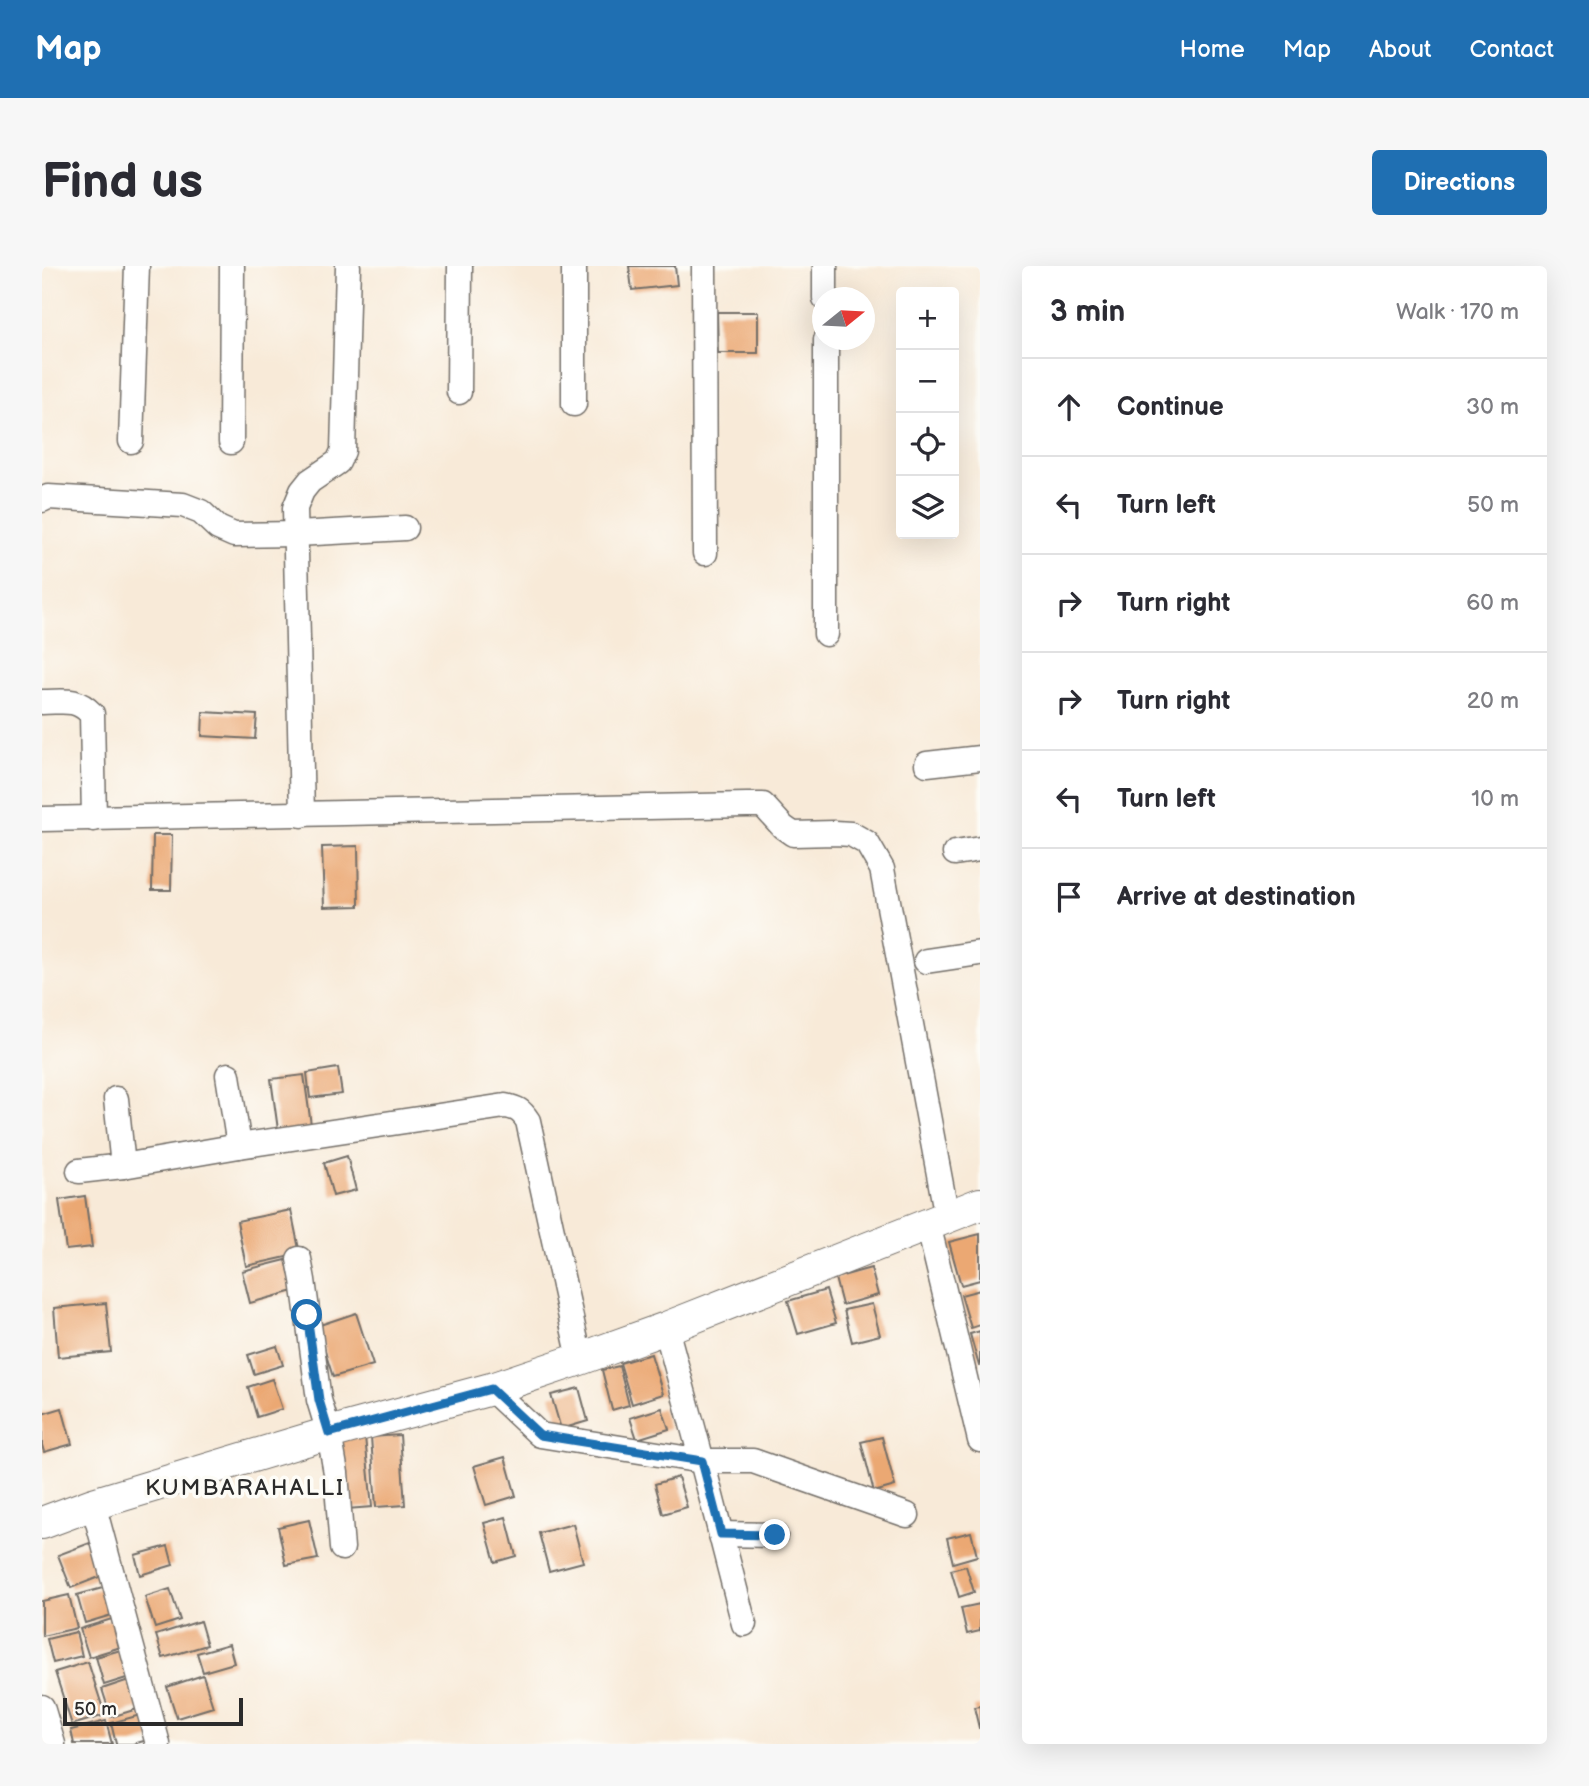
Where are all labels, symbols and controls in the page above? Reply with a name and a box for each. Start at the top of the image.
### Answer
text: Map [35,29,101,69]
text: Home [1180,35,1245,64]
text: Map [1283,35,1331,64]
text: About [1369,35,1431,64]
text: Contact [1469,35,1554,64]
button: Directions [1372,150,1547,215]
text: Find us [42,153,203,212]
north arrow [812,287,875,350]
map controls [896,287,959,539]
button: + [896,287,959,350]
text: 3 min [1050,294,1125,330]
text: Walk · 170 m [1396,298,1519,326]
button: − [896,350,959,413]
icon: ahead [1050,388,1088,426]
text: Continue [1117,392,1224,423]
text: 30 m [1466,393,1519,421]
button: locate [896,413,959,476]
button: layers [896,476,959,539]
icon: left [1050,486,1088,524]
text: Turn left [1117,490,1216,521]
text: 50 m [1467,491,1519,519]
icon: right [1050,584,1088,622]
text: Turn right [1117,588,1230,619]
text: 60 m [1466,589,1519,617]
icon: right [1050,682,1088,720]
text: Turn right [1117,686,1230,717]
text: 20 m [1467,687,1519,715]
icon: left [1050,780,1088,818]
text: Turn left [1117,784,1216,815]
text: 10 m [1471,785,1519,813]
icon: arrive [1050,878,1088,916]
text: Arrive at destination [1117,882,1356,913]
route start [291,1299,322,1330]
district label: KUMBARAHALLI [145,1474,345,1502]
route end [759,1519,790,1550]
scale bar [63,1695,243,1727]
text: 50 m [74,1698,117,1721]

